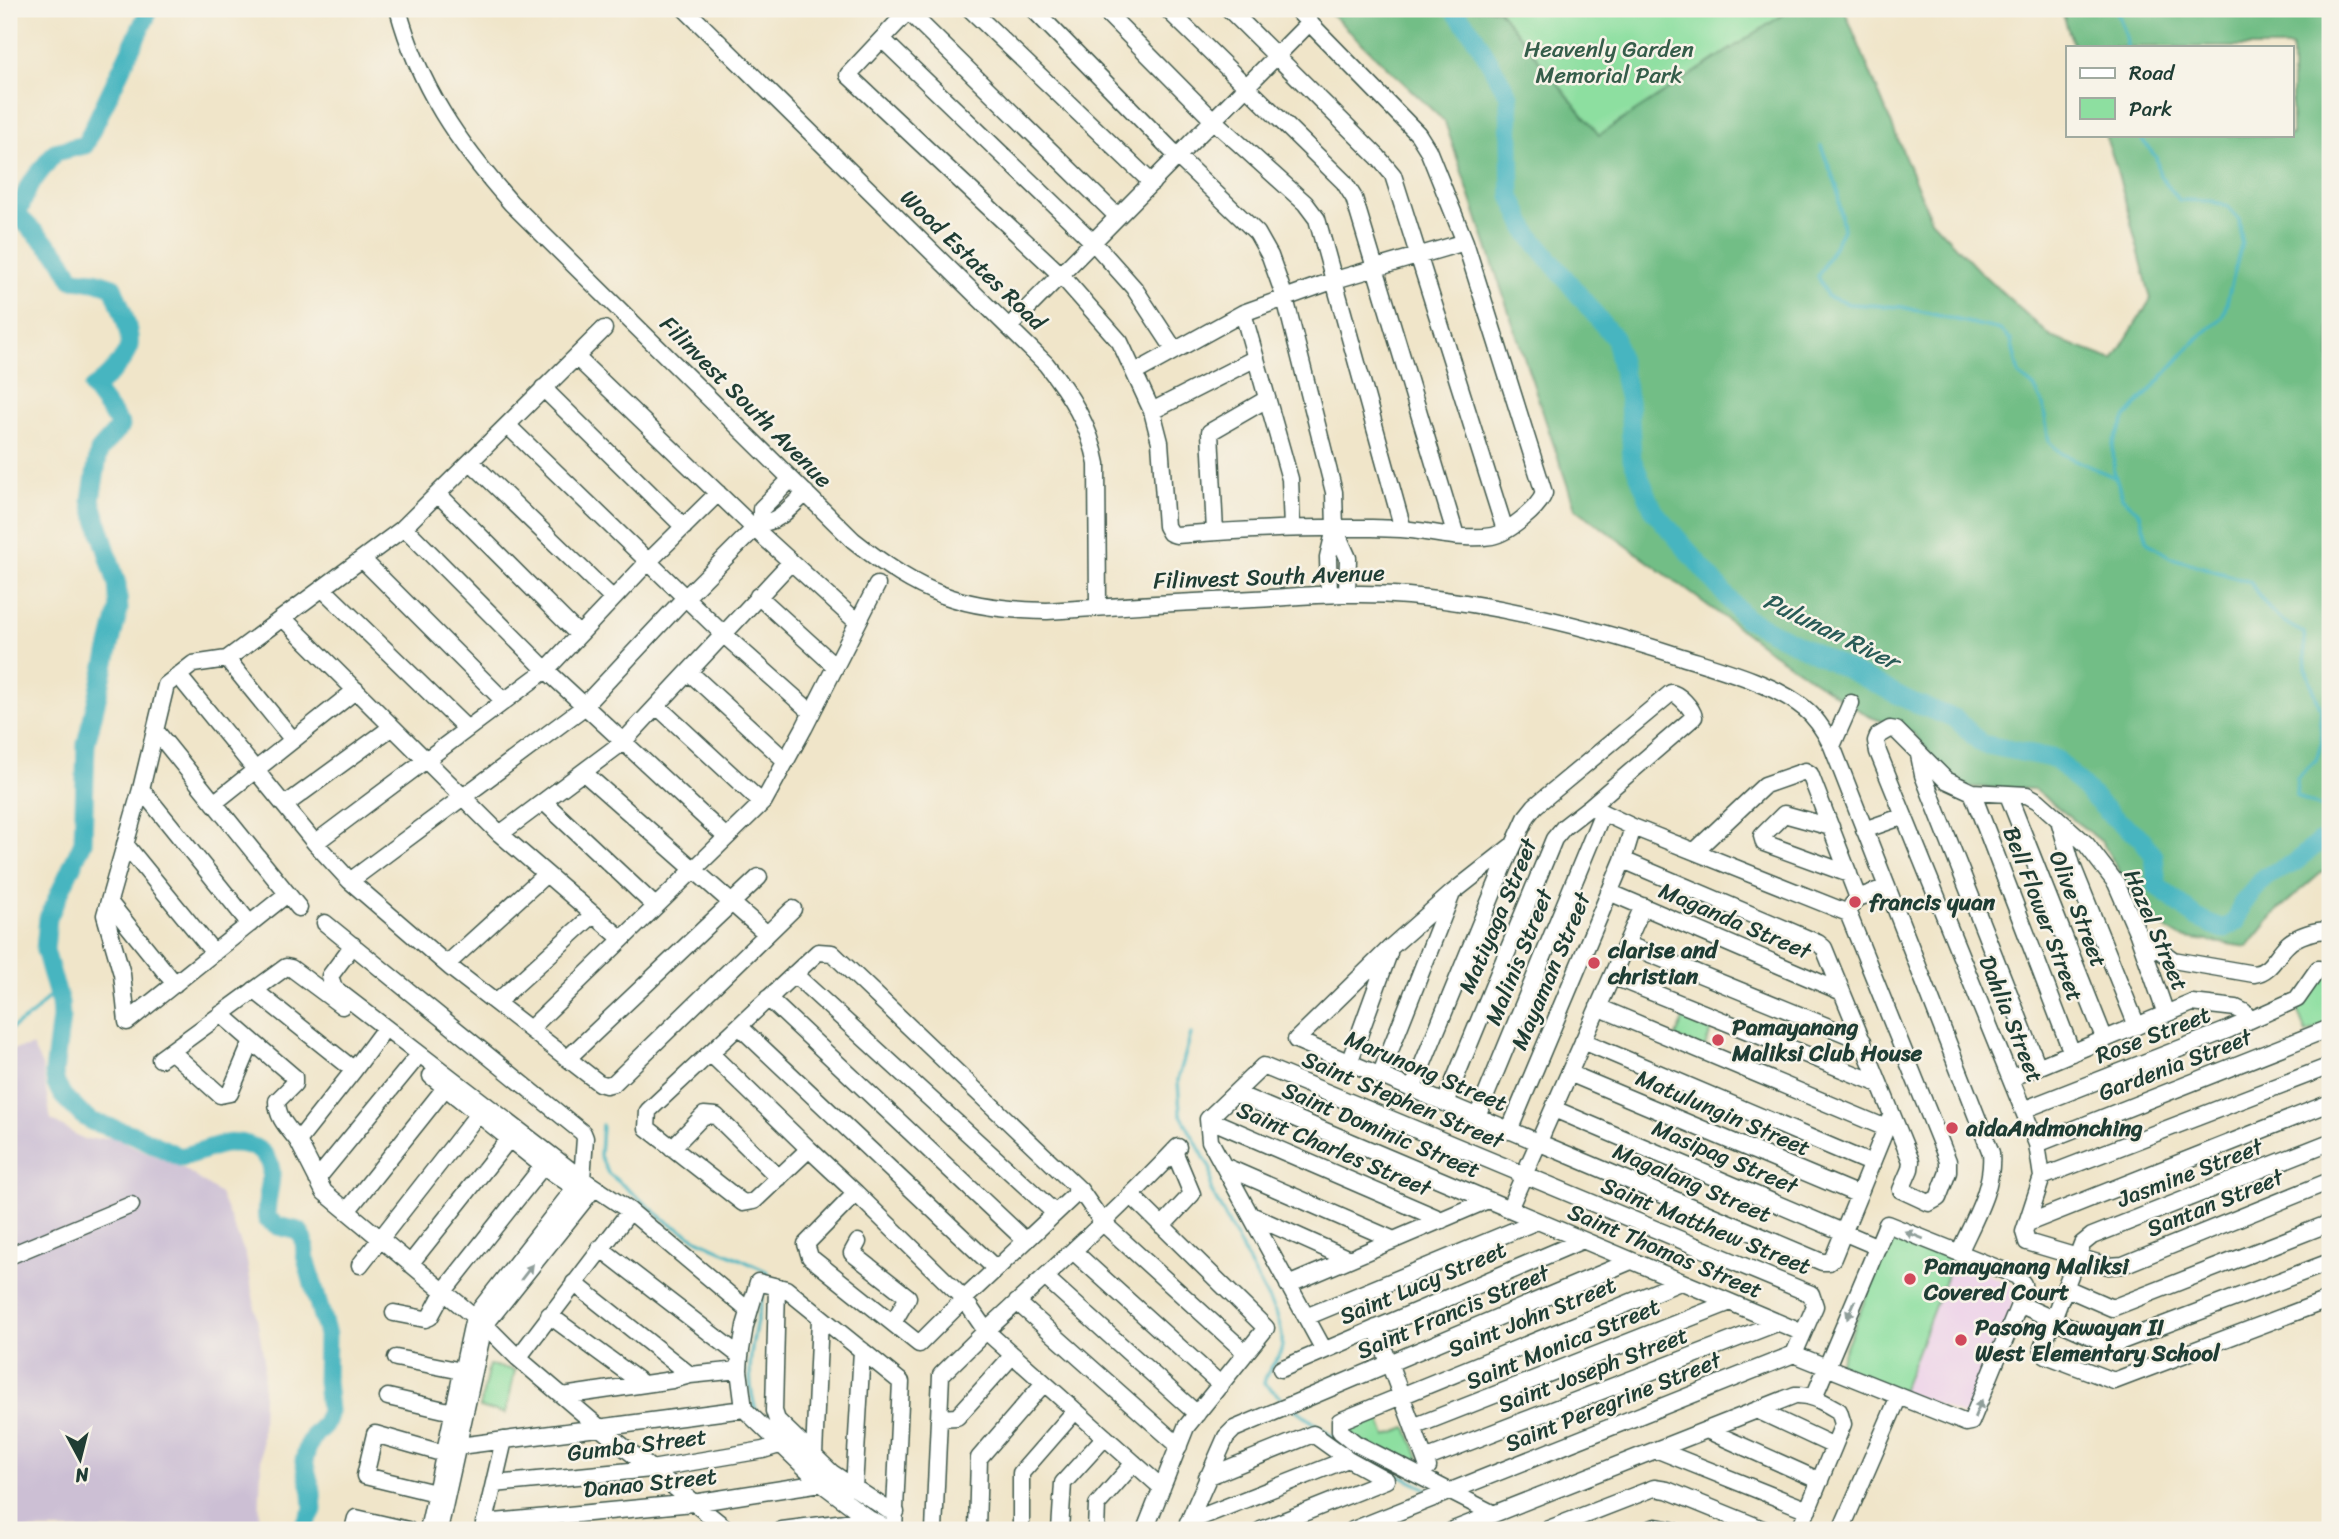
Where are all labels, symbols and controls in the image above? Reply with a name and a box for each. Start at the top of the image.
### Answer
park label: Heavenly Garden Memorial Park [1524,29,1694,96]
legend [2066,46,2294,136]
text: Road [2129,54,2176,92]
text: Park [2129,90,2172,128]
street label: Wood Estates Road [890,179,1057,342]
street label: Filinvest South Avenue [650,306,843,499]
street label: Filinvest South Avenue [1152,552,1386,602]
water label: Pulunan River [1756,580,1910,684]
street label: Bell Flower Street [1991,820,2095,1008]
street label: Matiyaga Street [1447,830,1550,1000]
street label: Olive Street [2037,845,2119,973]
street label: Hazel Street [2112,863,2200,997]
street label: Maganda Street [1652,870,1819,972]
street label: Malinis Street [1473,881,1566,1032]
place label: francis yuan [1869,882,1996,923]
street label: Mayaman Street [1499,884,1603,1056]
marker: francis yuan [1847,894,1863,910]
place label: clarise and christian [1607,930,1719,997]
street label: Dahlia Street [1967,949,2055,1089]
marker: clarise and christian [1586,955,1602,971]
street label: Rose Street [2089,994,2217,1076]
place label: Pamayanang Maliksi Club House [1731,1007,1922,1074]
street label: Gardenia Street [2092,1016,2259,1113]
street label: Marunong Street [1338,1018,1514,1124]
marker: Pamayanang Maliksi Club House [1710,1032,1726,1048]
street label: Saint Stephen Street [1296,1039,1512,1162]
street label: Matulungin Street [1629,1058,1817,1168]
street label: Saint Dominic Street [1275,1070,1487,1190]
street label: Saint Charles Street [1230,1089,1439,1209]
street label: Masipag Street [1645,1108,1806,1207]
place label: aidaAndmonching [1965,1108,2143,1149]
marker: aidaAndmonching [1944,1120,1960,1136]
street label: Jasmine Street [2110,1126,2271,1220]
street label: Magalang Street [1606,1131,1778,1235]
street label: Santan Street [2140,1156,2291,1249]
street label: Saint Matthew Street [1595,1165,1817,1287]
street label: Saint Thomas Street [1561,1191,1769,1311]
street label: Saint Lucy Street [1333,1229,1513,1337]
one-way arrow [1904,1230,1925,1241]
place label: Pamayanang Maliksi Covered Court [1923,1246,2130,1313]
street label: Saint Francis Street [1350,1252,1557,1371]
one-way arrow [519,1263,533,1281]
street label: Saint John Street [1441,1264,1623,1370]
marker: Pamayanang Maliksi Covered Court [1902,1271,1918,1287]
street label: Saint Monica Street [1460,1286,1666,1402]
one-way arrow [1845,1300,1857,1320]
place label: Pasong Kawayan II West Elementary School [1975,1307,2221,1374]
street label: Saint Joseph Street [1492,1315,1694,1425]
marker: Pasong Kawayan II West Elementary School [1953,1332,1969,1348]
street label: Saint Peregrine Street [1499,1339,1729,1464]
one-way arrow [1972,1399,1984,1419]
street label: Gumba Street [565,1416,709,1474]
north arrow [46,1424,116,1494]
street label: Danao Street [581,1456,719,1510]
text: N [73,1458,92,1493]

